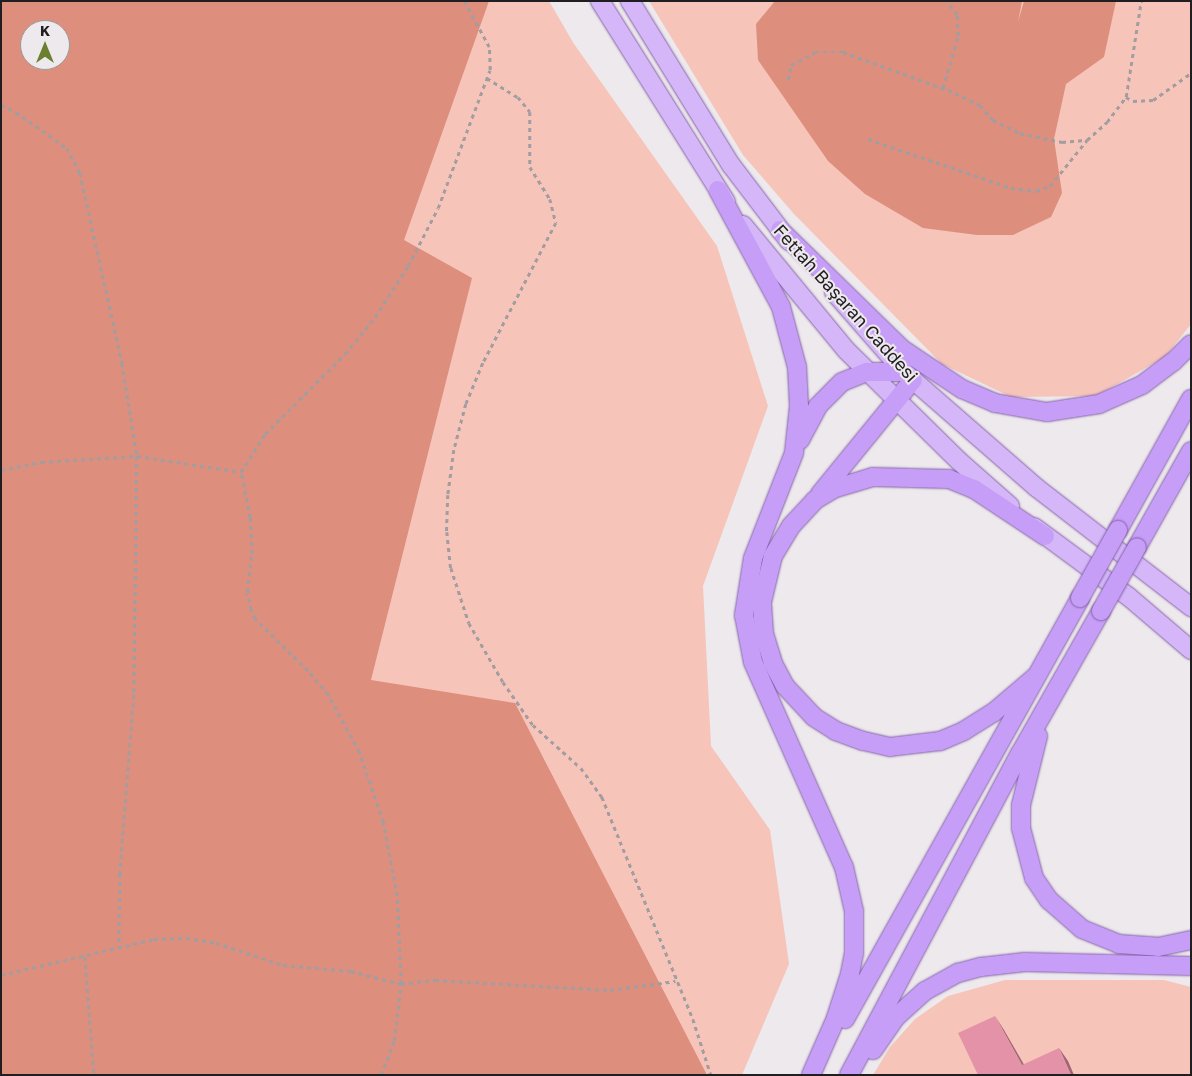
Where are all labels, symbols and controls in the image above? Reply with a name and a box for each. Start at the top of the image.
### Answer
north arrow [20,20,70,70]
text: K [40,22,50,39]
street label: Fettah Başaran Caddesi [769,220,923,386]

